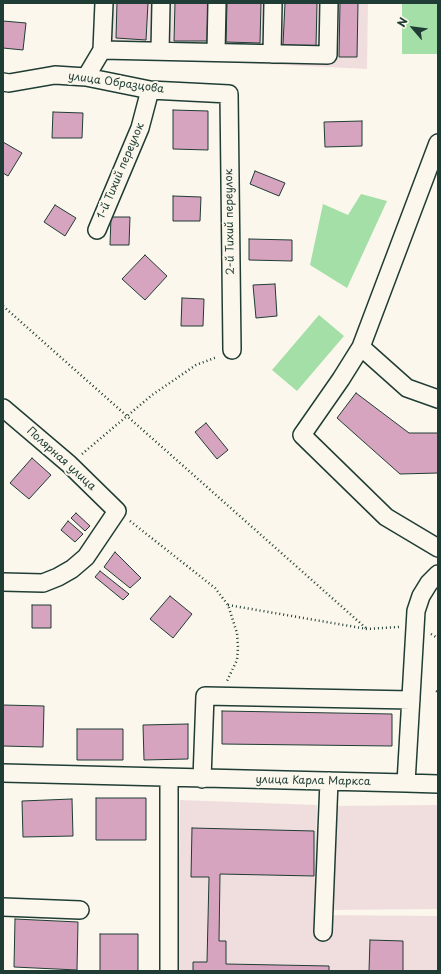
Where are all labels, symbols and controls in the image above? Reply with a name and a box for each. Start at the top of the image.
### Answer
north arrow [393,8,433,48]
text: N [392,14,412,30]
street label: улица Образцова [67,70,165,96]
street label: 1-й Тихий переулок [95,121,147,221]
street label: 2-й Тихий переулок [222,169,238,275]
street label: Полярная улица [24,425,98,493]
street label: улица Карла Маркса [255,773,371,789]

